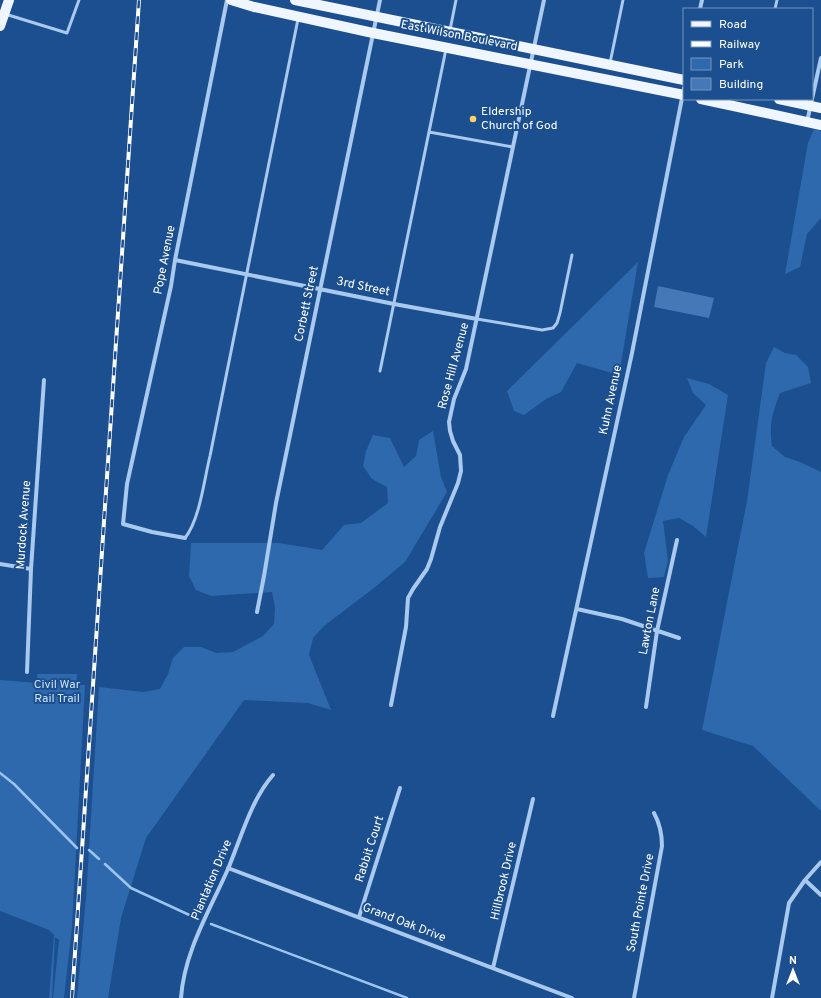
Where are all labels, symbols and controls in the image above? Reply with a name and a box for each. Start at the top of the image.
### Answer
legend [683,8,813,100]
street label: East Wilson Boulevard [399,17,519,55]
text: Road [719,17,747,33]
text: Railway [719,37,760,53]
text: Park [719,57,744,73]
text: Building [719,77,763,93]
place label: Eldership Church of God [481,104,558,134]
marker: Eldership Church of God [468,114,478,124]
street label: Pope Avenue [150,224,180,296]
street label: Corbett Street [291,265,323,343]
street label: 3rd Street [335,274,391,300]
street label: Rose Hill Avenue [435,321,473,411]
street label: Kuhn Avenue [596,364,626,436]
street label: Murdock Avenue [13,480,35,570]
street label: Lawton Lane [636,586,664,656]
park label: Civil War Rail Trail [34,677,81,707]
street label: Rabbit Court [352,814,388,884]
street label: Plantation Drive [188,837,236,923]
street label: Hillbrook Drive [487,840,521,922]
street label: South Pointe Drive [624,852,658,954]
street label: Grand Oak Drive [360,900,448,946]
north arrow [773,950,813,990]
text: N [789,954,797,968]

